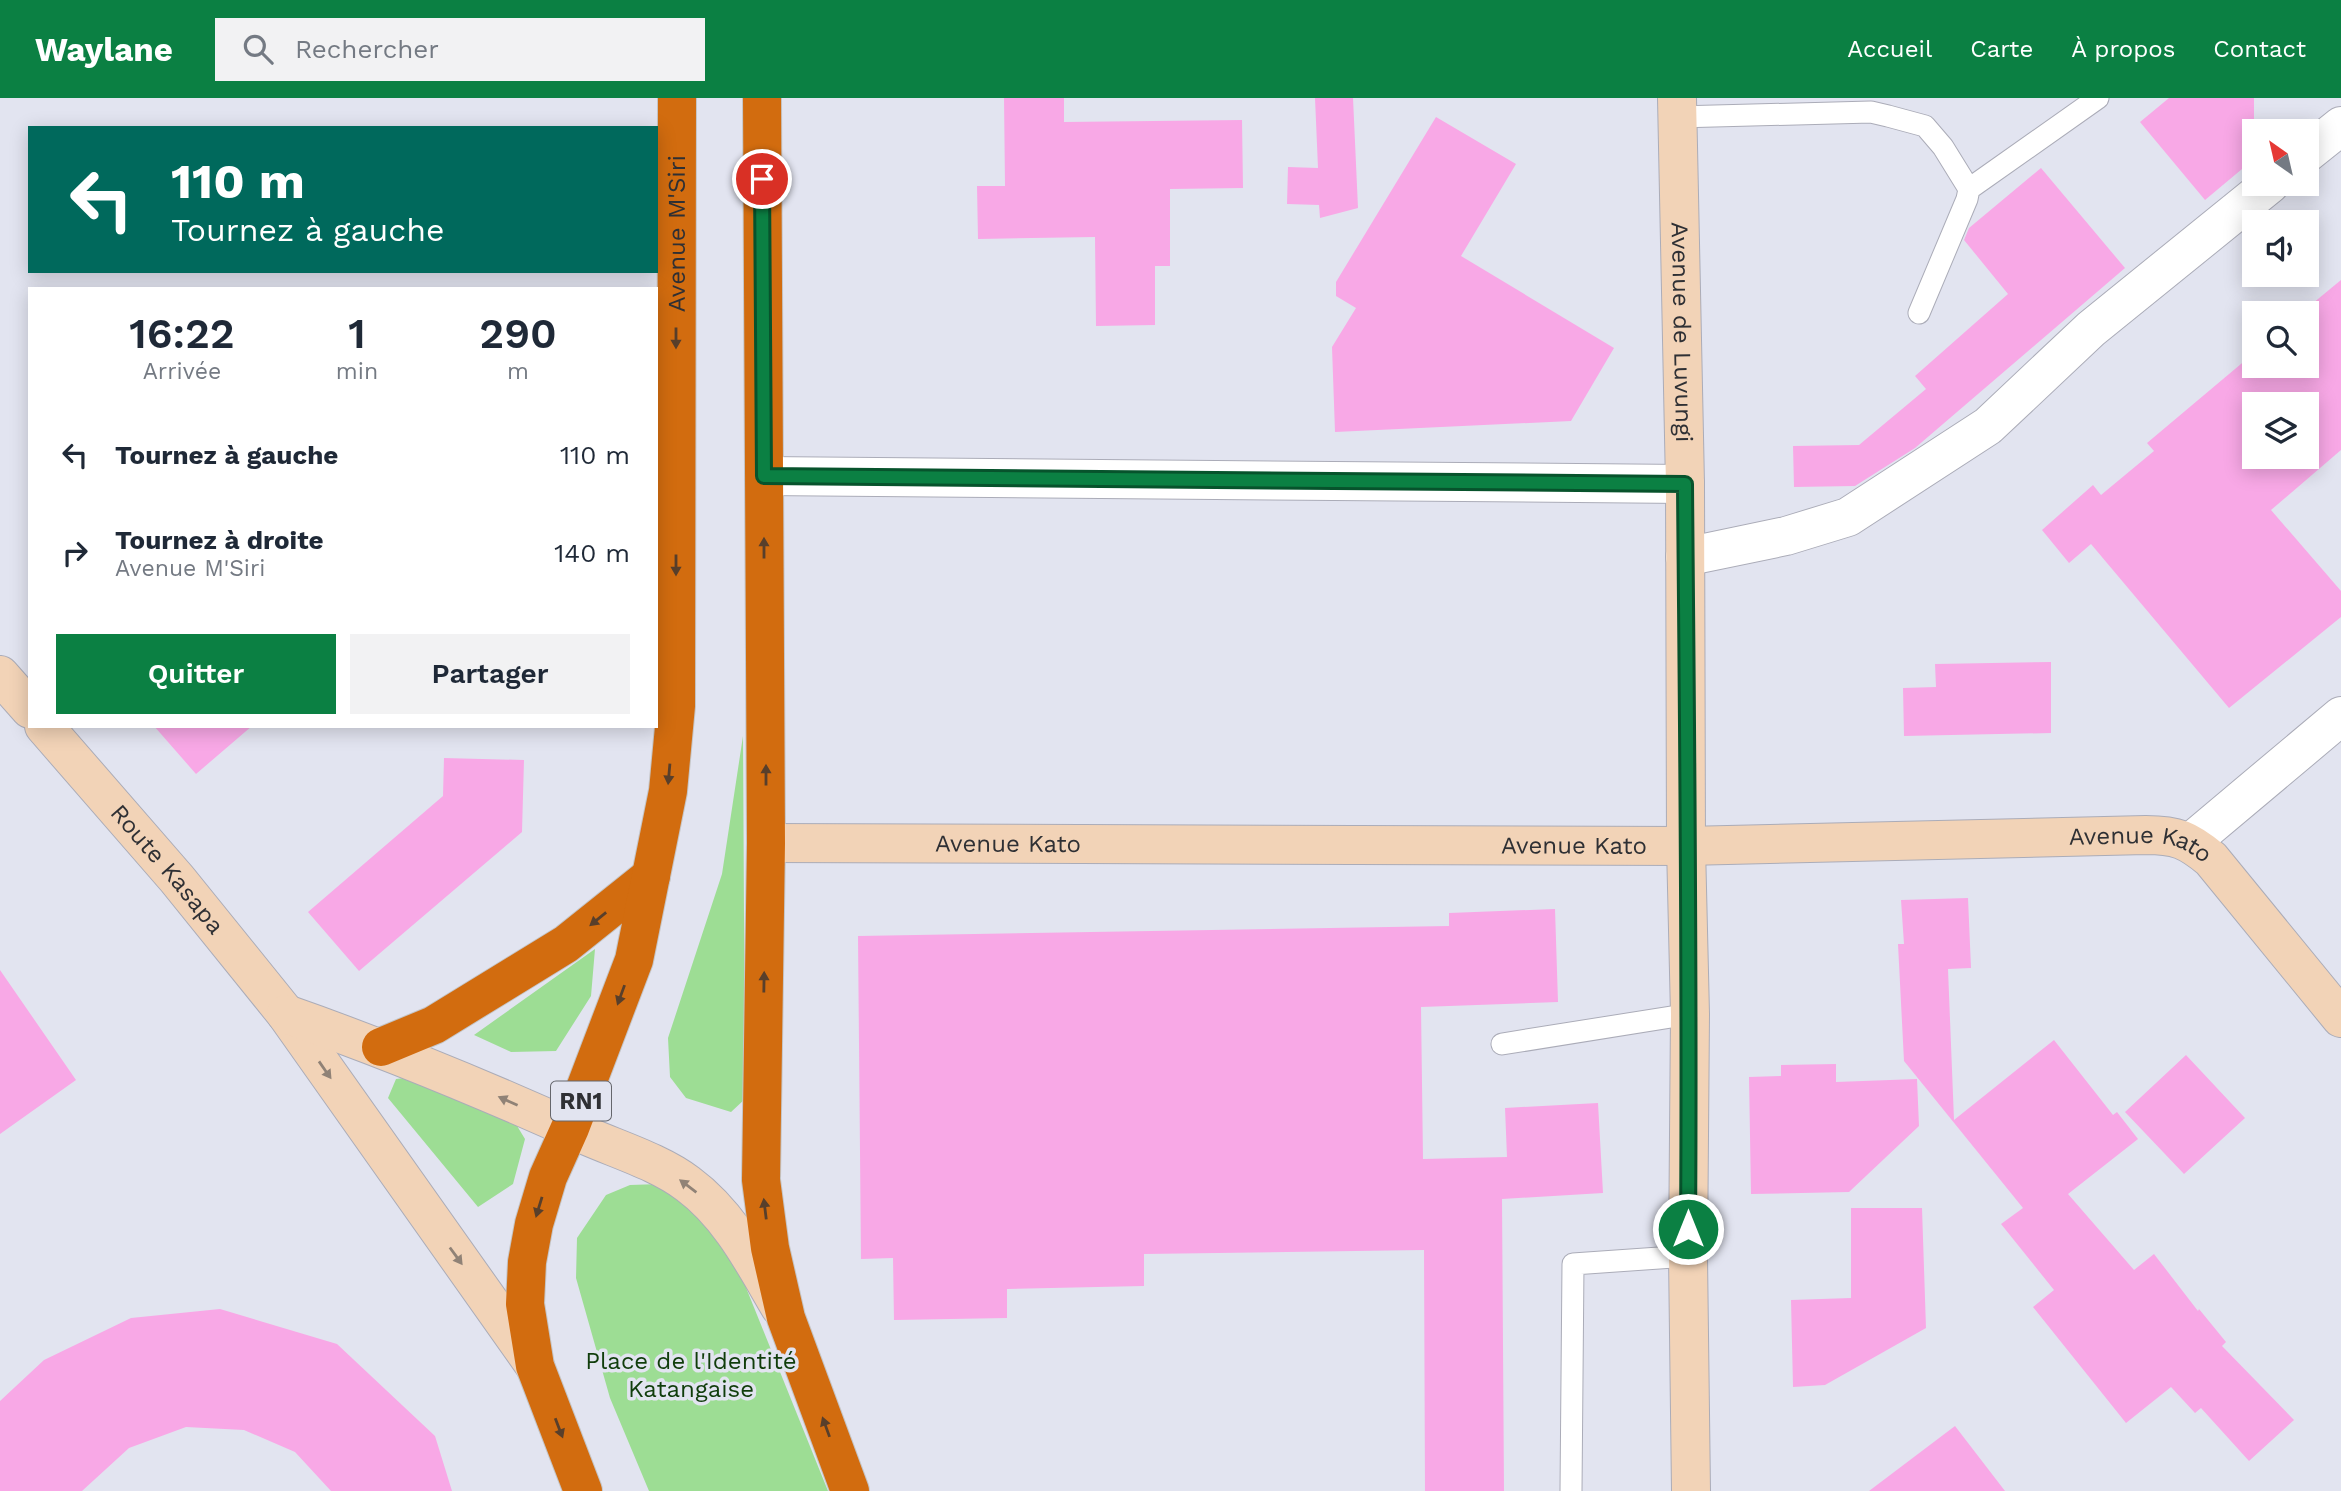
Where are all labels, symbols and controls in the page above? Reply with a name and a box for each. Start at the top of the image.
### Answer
search box [215,18,705,81]
text: Waylane [35,30,173,69]
icon: search [239,30,277,68]
text: Rechercher [295,34,439,64]
text: Accueil [1847,35,1932,63]
text: Carte [1970,35,2033,63]
text: À propos [2071,35,2175,63]
text: Contact [2213,35,2306,63]
north arrow [2242,119,2319,196]
map controls [2242,119,2319,469]
pin [732,149,792,209]
text: 110 m [171,152,305,210]
icon: left [56,154,147,245]
street label: Avenue M'Siri [663,155,691,312]
icon: arrive [743,160,781,198]
button: sound [2242,210,2319,287]
text: Tournez à gauche [171,211,444,249]
street label: Avenue de Luvungi [1666,221,1698,442]
button: search [2242,301,2319,378]
text: 16:22 [129,309,235,358]
text: 1 [348,309,366,358]
text: 290 [479,309,557,358]
one-way arrow [670,327,682,349]
text: Arrivée [143,358,221,385]
text: min [336,358,378,385]
text: m [507,358,529,385]
button: layers [2242,392,2319,469]
icon: left [56,436,94,474]
text: Tournez à gauche [115,440,338,470]
text: 110 m [560,440,630,470]
text: Tournez à droite [115,525,324,555]
icon: right [56,534,94,572]
one-way arrow [758,536,770,558]
text: 140 m [554,538,630,568]
one-way arrow [670,554,682,576]
text: Avenue M'Siri [115,555,265,582]
button: Quitter [56,634,336,714]
button: Partager [350,634,630,714]
one-way arrow [664,763,675,785]
one-way arrow [760,764,772,786]
street label: Route Kasapa [105,799,230,940]
street label: Avenue Kato [2068,821,2218,868]
street label: Avenue Kato [935,830,1081,858]
street label: Avenue Kato [1501,831,1647,860]
one-way arrow [590,911,608,926]
one-way arrow [758,970,770,992]
one-way arrow [615,985,626,1006]
one-way arrow [318,1061,332,1079]
road number: RN1 [551,1082,611,1120]
one-way arrow [498,1095,518,1107]
one-way arrow [679,1179,697,1193]
position arrow [1651,1192,1725,1266]
one-way arrow [533,1197,543,1218]
one-way arrow [759,1198,770,1220]
one-way arrow [449,1247,463,1265]
park label: Place de l'Identité Katangaise [585,1347,797,1403]
one-way arrow [820,1416,831,1437]
one-way arrow [554,1418,565,1439]

